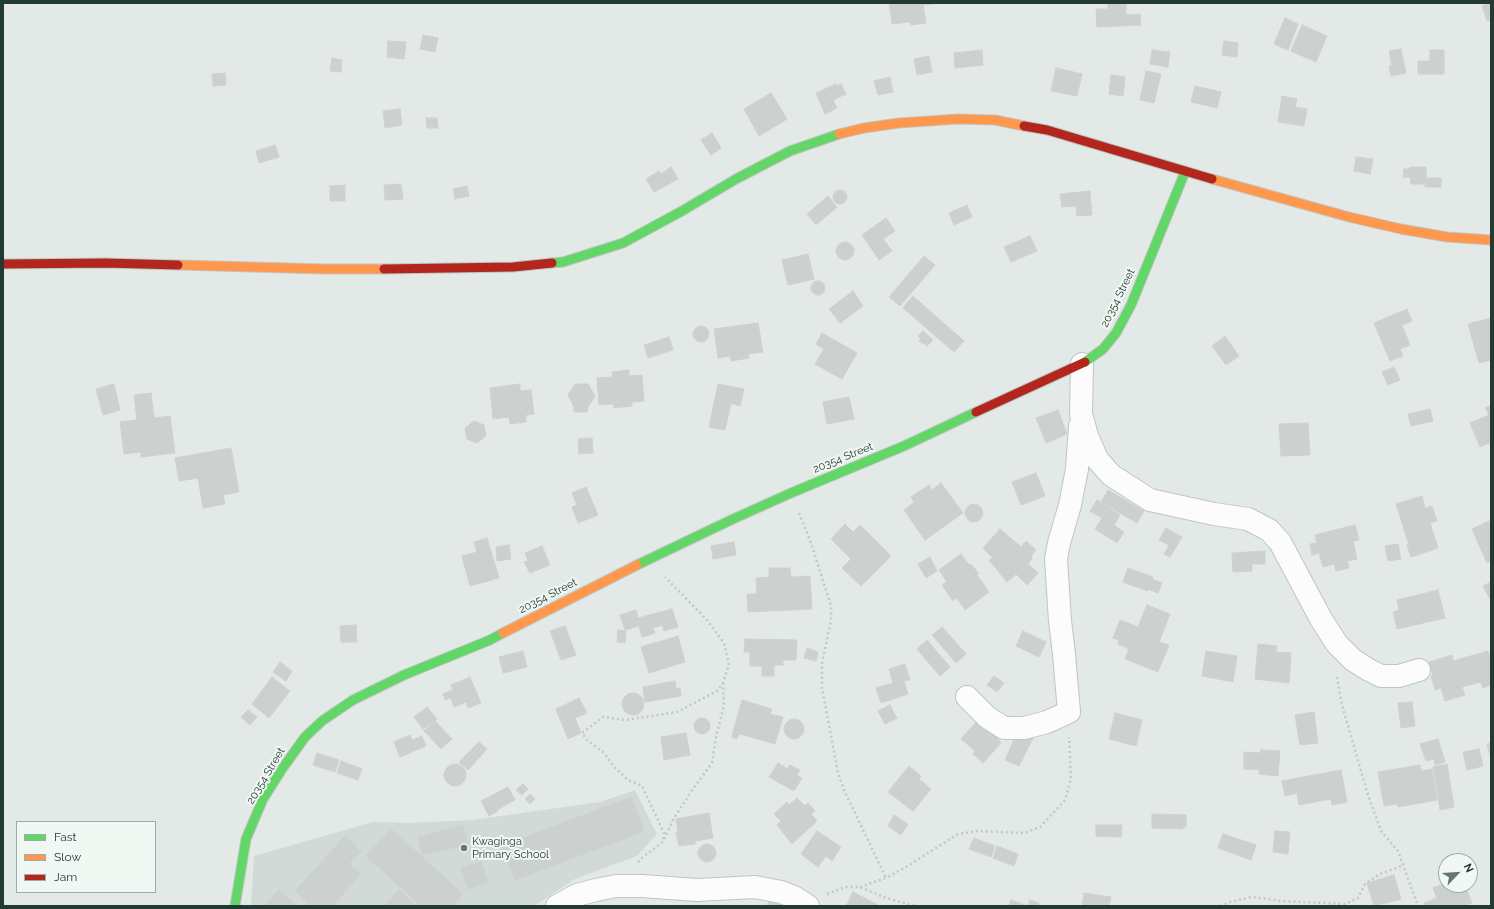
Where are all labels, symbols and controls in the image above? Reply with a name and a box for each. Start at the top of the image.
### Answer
street label: 20354 Street [1098,267,1138,329]
street label: 20354 Street [811,440,875,476]
street label: 20354 Street [517,576,579,616]
street label: 20354 Street [244,745,288,807]
legend [16,821,156,893]
text: Fast [54,830,77,844]
place label: Kwaginga Primary School [472,835,549,861]
marker: Kwaginga Primary School [459,843,469,853]
text: Slow [54,850,81,864]
north arrow [1438,853,1478,893]
text: N [1461,862,1476,875]
text: Jam [54,870,77,884]

